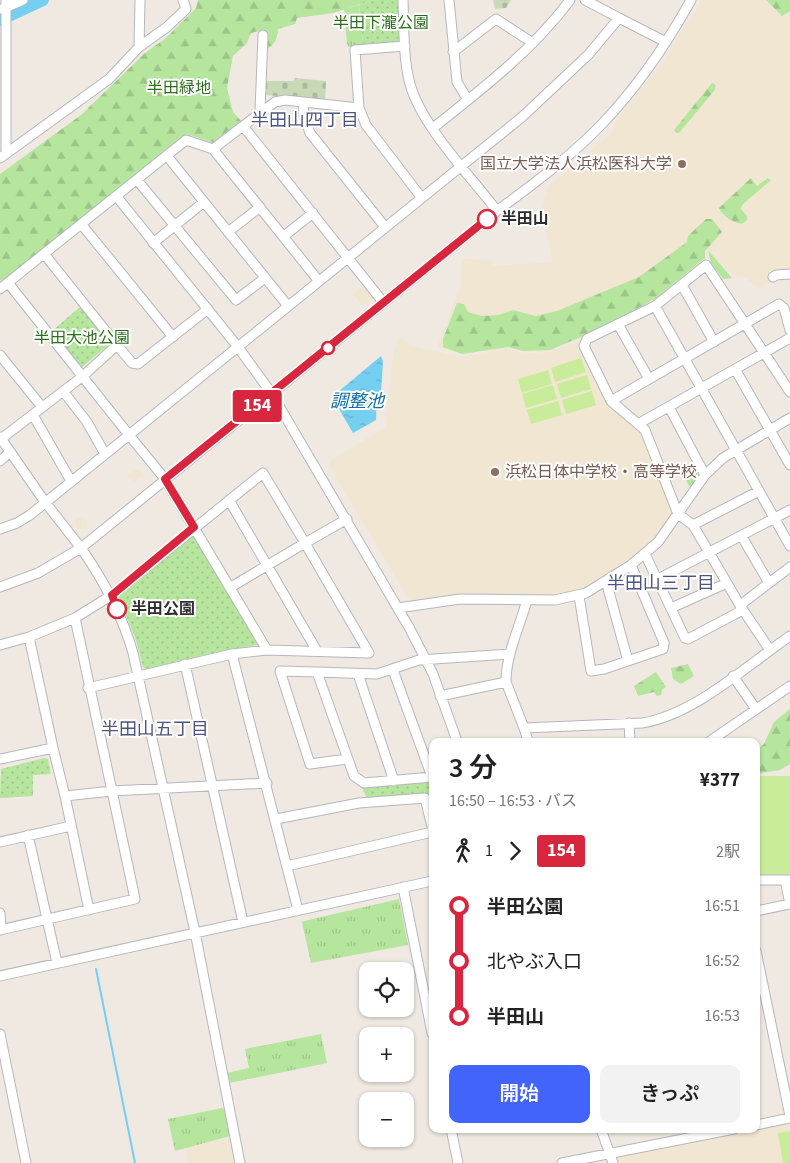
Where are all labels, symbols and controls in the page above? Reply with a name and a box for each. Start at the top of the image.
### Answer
park label: 半田下瀧公園 [333,12,429,34]
park label: 半田緑地 [147,77,211,99]
district label: 半田山四丁目 [251,108,359,133]
place label: 国立大学法人浜松医科大学 [480,153,672,175]
marker: 国立大学法人浜松医科大学 [676,158,688,170]
place label: 半田山 [501,208,549,230]
marker: 半田山 [477,209,497,229]
park label: 半田大池公園 [34,327,130,349]
unlabelled marker [321,341,335,355]
water label: 調整池 [330,389,386,414]
line badge: 154 [228,390,286,422]
text: 154 [243,393,271,418]
place label: 浜松日体中学校・高等学校 [505,461,697,483]
marker: 浜松日体中学校・高等学校 [489,466,501,478]
district label: 半田山三丁目 [607,571,715,596]
place label: 半田公園 [131,598,195,620]
marker: 半田公園 [107,599,127,619]
district label: 半田山五丁目 [101,717,209,742]
text: 3 分 [449,748,497,788]
text: ¥377 [700,767,740,794]
text: 16:50 – 16:53 · バス [449,790,577,812]
icon: walk [449,837,477,865]
icon: forward [501,837,529,865]
text: 154 [547,838,575,863]
text: 1 [485,840,493,862]
text: 2駅 [716,841,740,863]
text: 半田公園 [487,894,563,921]
text: 16:51 [704,895,740,917]
text: 北やぶ入口 [487,949,582,976]
text: 16:52 [704,950,740,972]
map controls [359,962,414,1147]
button: locate [359,962,414,1017]
text: 半田山 [487,1004,544,1031]
text: 16:53 [704,1005,740,1027]
button: + [359,1027,414,1082]
button: 開始 [449,1065,590,1123]
button: きっぷ [600,1065,740,1123]
button: − [359,1092,414,1147]

